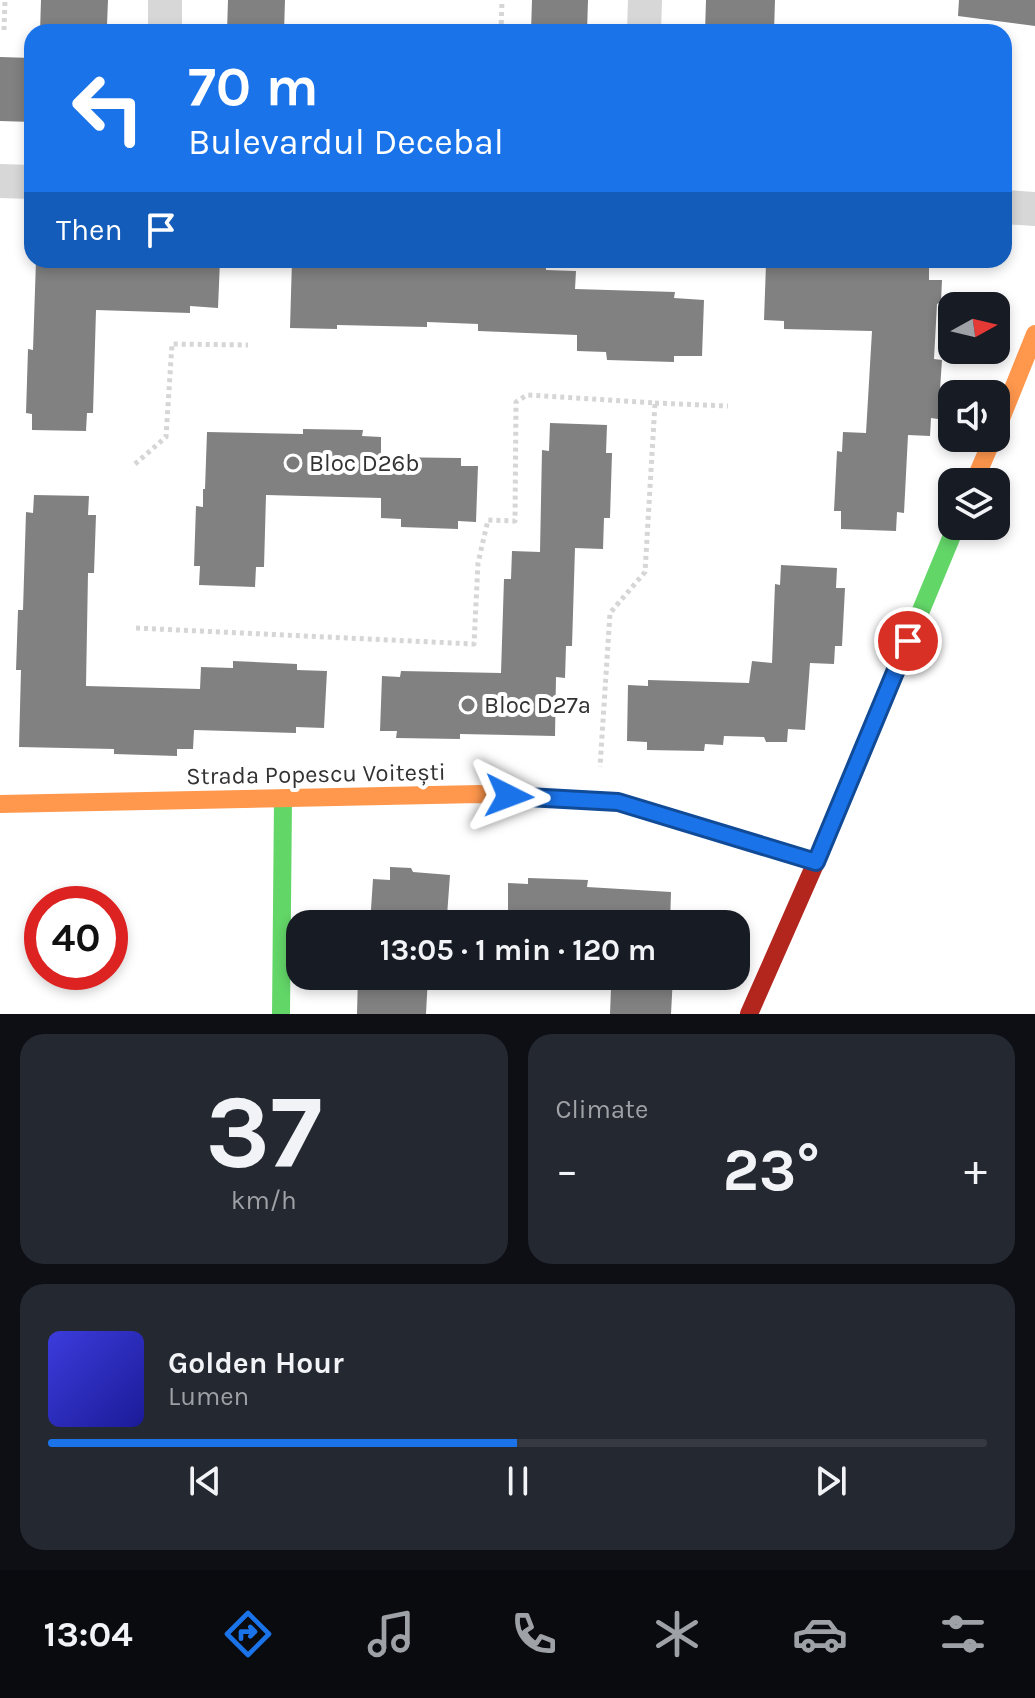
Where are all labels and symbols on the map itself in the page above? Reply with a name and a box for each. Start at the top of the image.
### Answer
north arrow [938,292,1010,364]
place label: Bloc D26b [309,449,420,477]
marker: Bloc D26b [284,454,302,472]
pin [874,607,942,675]
place label: Bloc D27a [484,691,591,719]
marker: Bloc D27a [459,696,477,714]
position arrow [467,754,551,838]
street label: Strada Popescu Voitești [186,758,446,790]
speed limit sign: 40 [24,886,128,990]

